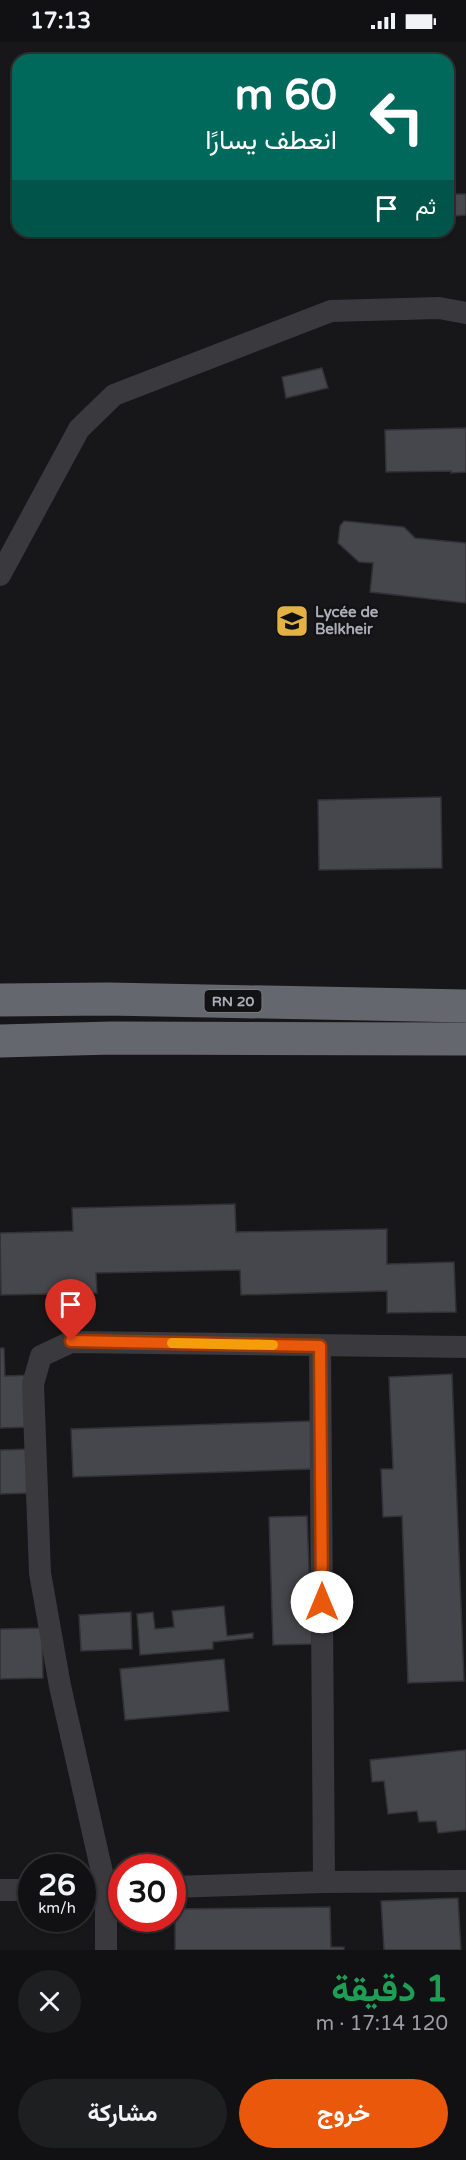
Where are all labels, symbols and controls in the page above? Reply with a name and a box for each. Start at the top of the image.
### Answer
text: 17:13 [30,8,91,34]
text: 60 m [235,70,337,121]
icon: left [358,78,436,156]
text: انعطف يسارًا [205,124,337,157]
icon: arrive [370,192,403,225]
text: ثم [415,194,436,220]
school or university icon: Lycée de Belkheir [274,603,310,639]
place label: Lycée de Belkheir [315,603,379,638]
road number: RN 20 [204,990,262,1012]
pin [45,1279,96,1341]
icon: arrive [54,1288,87,1321]
position arrow [290,1570,354,1634]
speed limit sign: 30 [108,1854,186,1932]
text: 26 [38,1867,76,1904]
text: km/h [38,1899,76,1917]
text: 1 دقيقة [331,1968,448,2011]
button: close [18,1970,81,2033]
text: 120 m · 17:14 [316,2012,448,2036]
button: مشاركة [18,2079,227,2148]
button: خروج [239,2079,448,2148]

